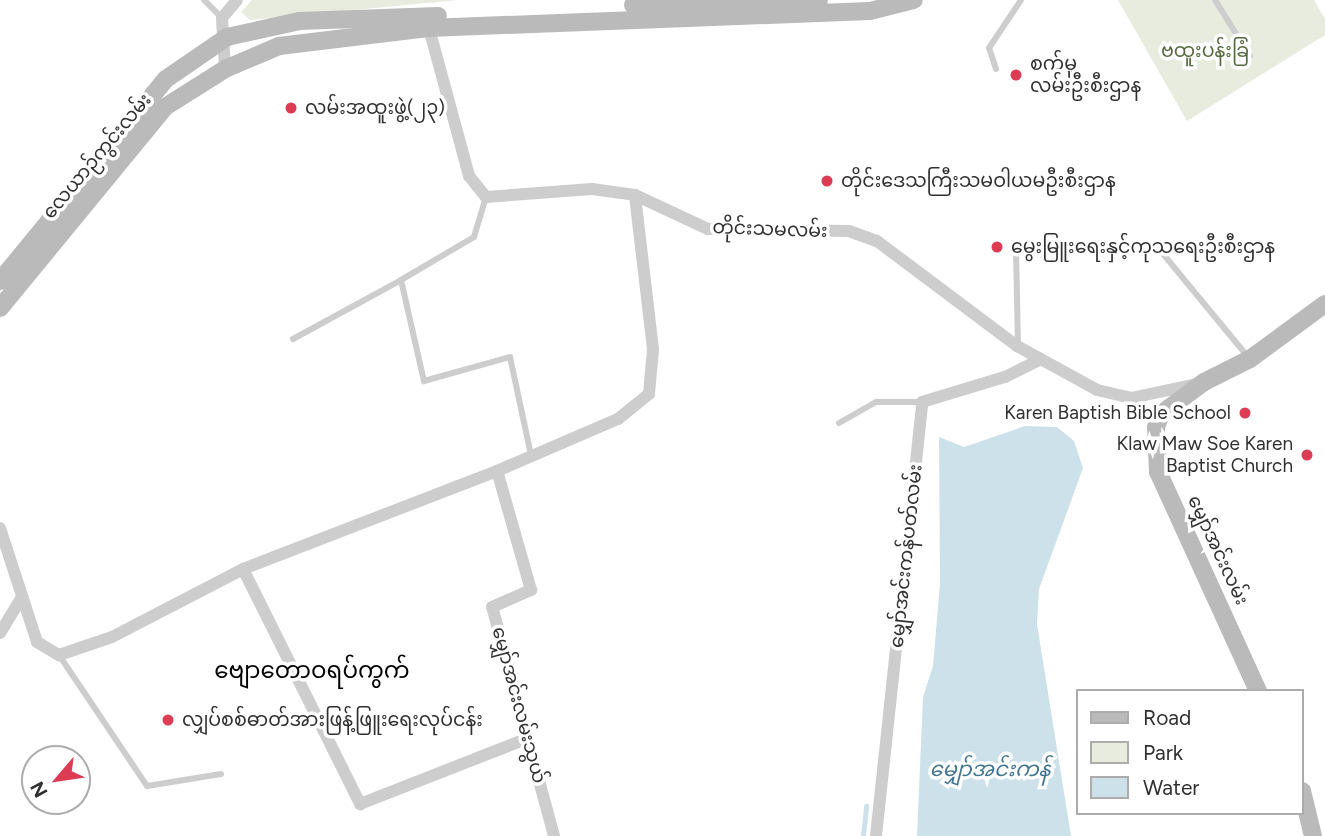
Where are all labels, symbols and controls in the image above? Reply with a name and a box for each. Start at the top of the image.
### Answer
park label: ဗထူးပန်းခြံ [1161,40,1249,62]
place label: စက်မူ လမ်းဦးစီးဌာန [1030,53,1141,97]
marker: စက်မူ လမ်းဦးစီးဌာန [1008,67,1024,83]
street label: လေယာဉ်ကွင်းလမ်း [38,89,156,223]
place label: လမ်းအထူးဖွဲ့(၂၃) [305,97,445,119]
marker: လမ်းအထူးဖွဲ့(၂၃) [283,100,299,116]
place label: တိုင်းဒေသကြီးသမဝါယမဦးစီးဌာန [841,170,1116,192]
marker: တိုင်းဒေသကြီးသမဝါယမဦးစီးဌာန [819,173,835,189]
street label: တိုင်းသမလမ်း [712,216,828,242]
place label: မွေးမြူးရေးနှင့်ကုသရေးဦးစီးဌာန [1011,236,1275,258]
marker: မွေးမြူးရေးနှင့်ကုသရေးဦးစီးဌာန [989,239,1005,255]
place label: Karen Baptish Bible School [1004,402,1231,424]
marker: Karen Baptish Bible School [1237,405,1253,421]
place label: Klaw Maw Soe Karen Baptist Church [1117,433,1293,477]
marker: Klaw Maw Soe Karen Baptist Church [1299,447,1315,463]
street label: မျှော်အင်းကန်ပတ်လမ်း [885,463,927,649]
street label: မျှော်အင်းလမ်း [1183,492,1253,608]
street label: မျှော်အင်းလမ်းသွယ် [487,624,551,786]
district label: ဗျောတောဝရပ်ကွက် [214,656,410,684]
legend [1076,689,1304,815]
text: Road [1143,705,1191,730]
place label: လျှပ်စစ်ဓာတ်အားဖြန့်ဖြူးရေးလုပ်ငန်း [182,709,483,731]
marker: လျှပ်စစ်ဓာတ်အားဖြန့်ဖြူးရေးလုပ်ငန်း [160,712,176,728]
text: Park [1143,740,1183,765]
north arrow [21,745,91,815]
water label: မျှော်အင်းကန် [929,756,1051,782]
text: Water [1143,775,1199,800]
text: N [25,777,53,801]

